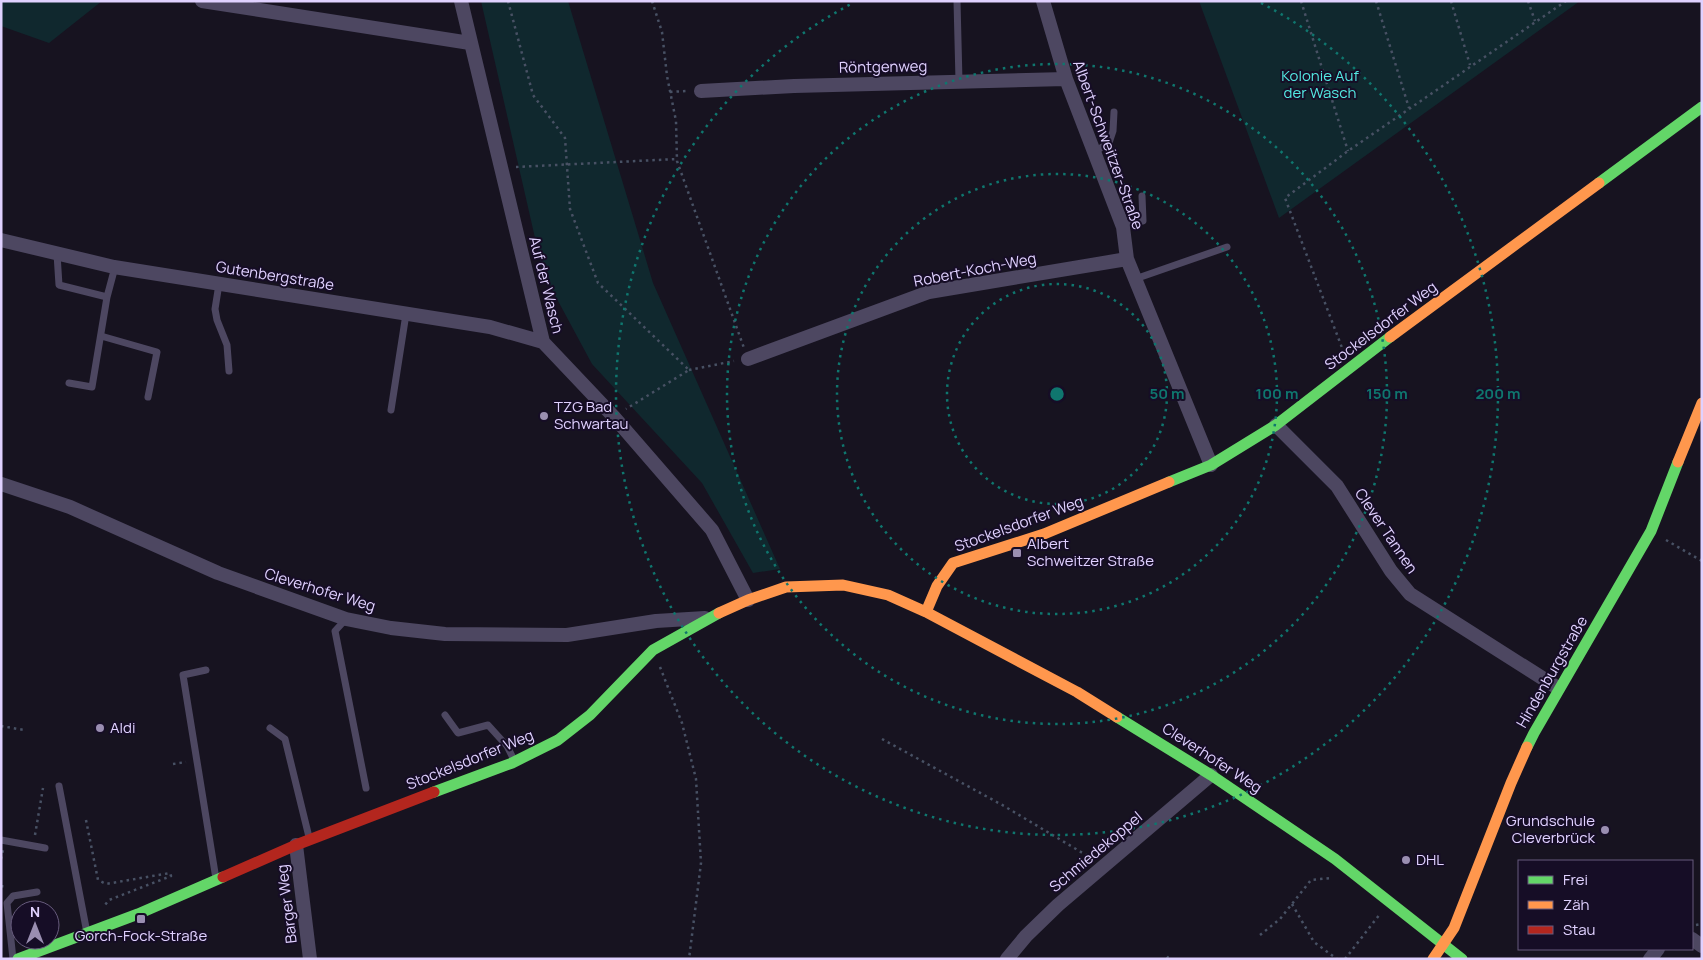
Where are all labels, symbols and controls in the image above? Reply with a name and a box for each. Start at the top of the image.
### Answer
street label: Röntgenweg [839,55,927,78]
street label: Albert-Schweitzer-Straße [1068,57,1149,233]
park label: Kolonie Auf der Wasch [1281,65,1359,103]
street label: Auf der Wasch [524,234,569,336]
street label: Robert-Koch-Weg [912,247,1038,292]
street label: Gutenbergstraße [214,256,336,295]
street label: Stockelsdorfer Weg [1320,276,1441,375]
text: 50 m [1149,383,1185,404]
text: 100 m [1256,383,1298,404]
text: 150 m [1366,383,1408,404]
text: 200 m [1475,383,1521,404]
centre of rings [1048,385,1066,403]
place label: TZG Bad Schwartau [554,396,629,434]
marker: TZG Bad Schwartau [538,410,550,422]
street label: Clever Tannen [1350,484,1423,578]
street label: Stockelsdorfer Weg [951,490,1086,557]
place label: Albert Schweitzer Straße [1027,533,1154,571]
marker: Albert Schweitzer Straße [1011,547,1023,559]
street label: Cleverhofer Weg [262,563,378,616]
street label: Hindenburgstraße [1511,612,1592,731]
place label: Aldi [110,717,135,738]
street label: Cleverhofer Weg [1158,717,1266,798]
marker: Aldi [94,722,106,734]
street label: Stockelsdorfer Weg [403,724,537,795]
street label: Schmiedekoppel [1045,807,1147,897]
place label: Grundschule Cleverbrück [1506,810,1596,848]
marker: Grundschule Cleverbrück [1599,824,1611,836]
place label: DHL [1416,849,1444,870]
marker: DHL [1400,854,1412,866]
legend [1518,860,1693,950]
street label: Barger Weg [271,863,302,945]
text: Frei [1563,869,1588,890]
text: Zäh [1563,894,1590,915]
north arrow [10,900,60,950]
text: N [30,902,40,921]
marker: Gorch-Fock-Straße [135,913,147,925]
text: Stau [1563,919,1596,940]
place label: Gorch-Fock-Straße [75,925,207,946]

